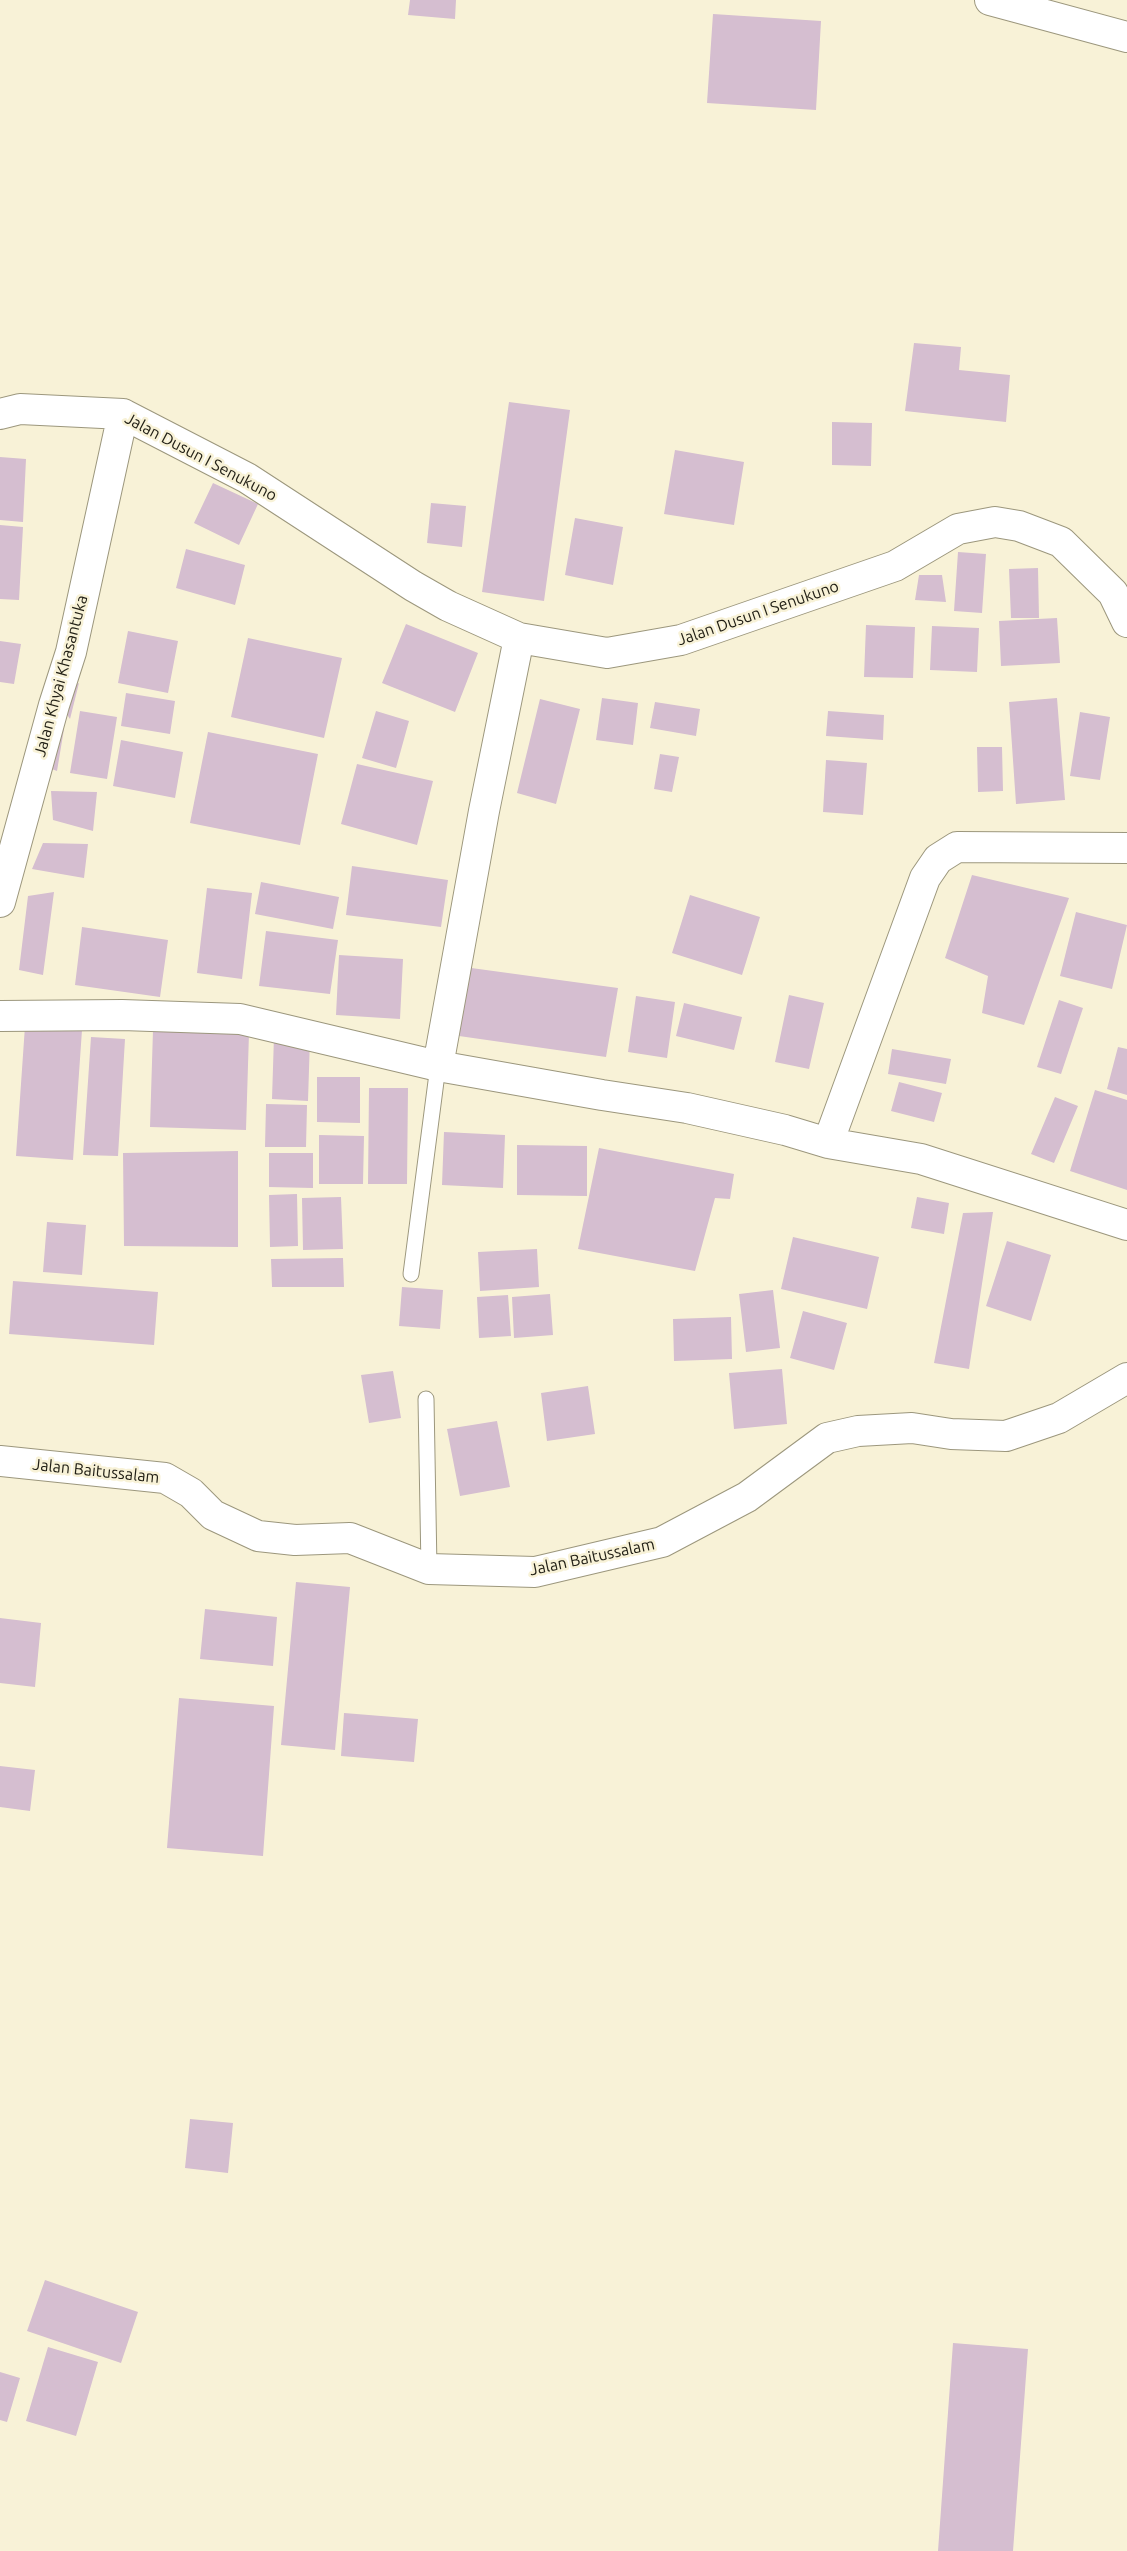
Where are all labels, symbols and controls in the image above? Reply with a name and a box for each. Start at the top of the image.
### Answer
street label: Jalan Dusun I Senukuno [122,409,280,505]
street label: Jalan Dusun I Senukuno [675,576,841,650]
street label: Jalan Khyai Khasantuka [30,593,92,759]
street label: Jalan Baitussalam [32,1455,160,1487]
street label: Jalan Baitussalam [528,1534,656,1580]

